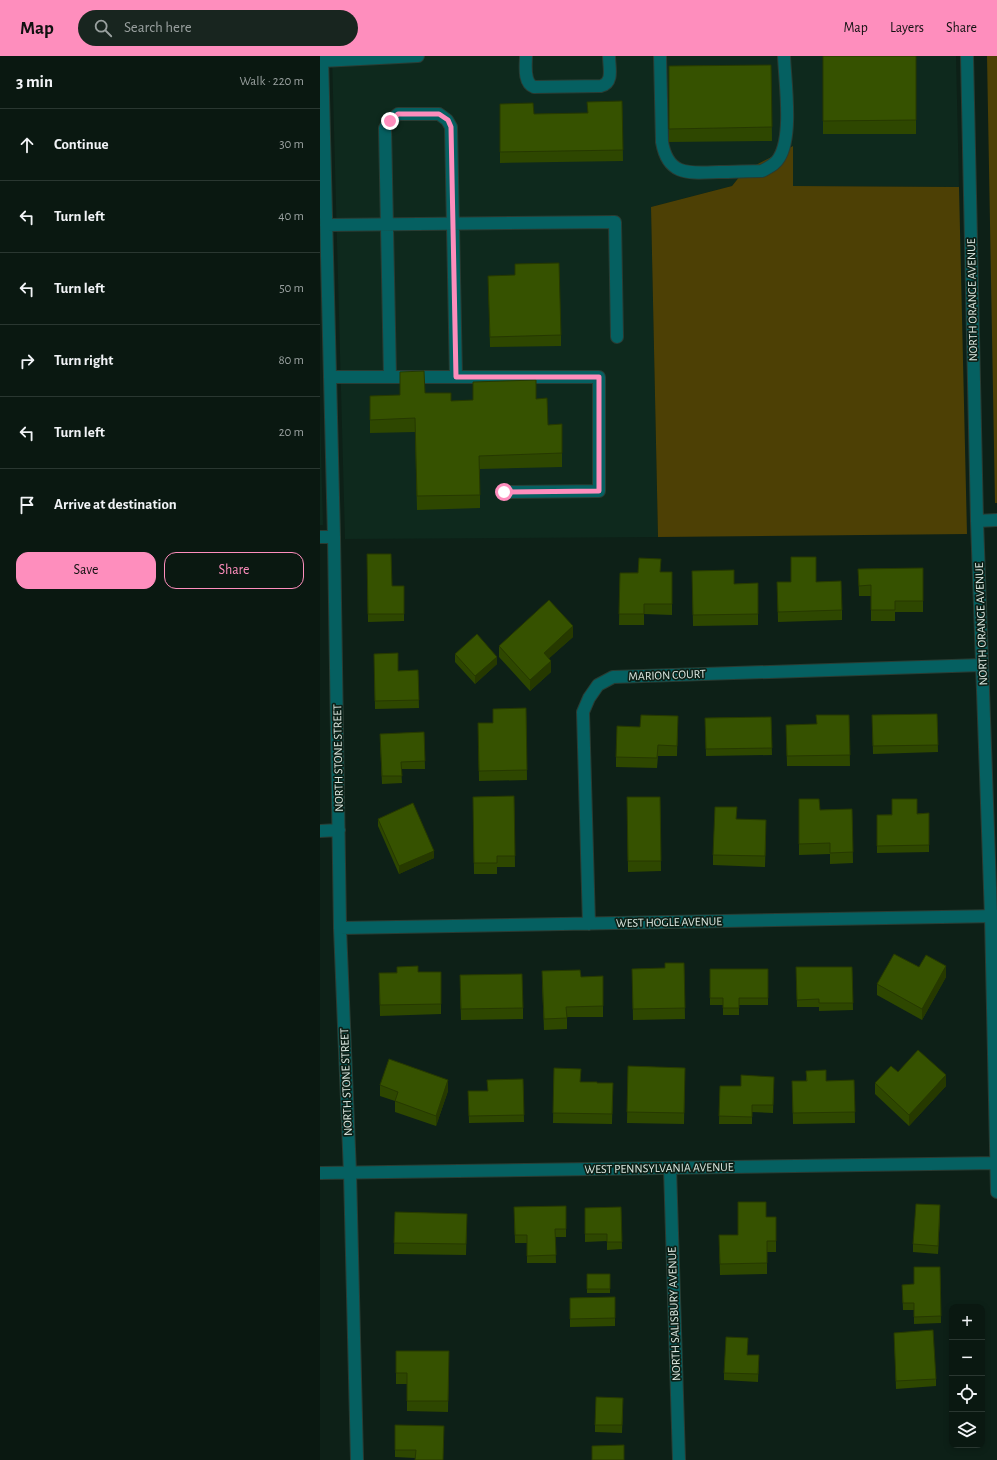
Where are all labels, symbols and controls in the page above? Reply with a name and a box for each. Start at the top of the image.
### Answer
search box [78,10,358,46]
icon: search [92,17,114,39]
text: Map [20,19,54,38]
text: Search here [124,20,192,35]
text: Map [843,21,868,35]
text: Layers [890,21,924,35]
text: Share [946,21,977,35]
text: 3 min [16,73,53,90]
text: Walk · 220 m [239,75,304,88]
route end [381,112,399,130]
icon: ahead [16,134,38,156]
text: Continue [54,137,109,152]
text: 30 m [279,138,304,151]
icon: left [16,206,38,228]
text: Turn left [54,209,105,224]
text: 40 m [278,210,304,223]
street label: NORTH ORANGE AVENUE [965,238,979,361]
icon: left [16,278,38,300]
text: Turn left [54,281,105,296]
text: 50 m [279,282,304,295]
icon: right [16,350,38,372]
text: Turn right [54,353,113,368]
text: 80 m [278,354,304,367]
icon: left [16,422,38,444]
text: Turn left [54,425,105,440]
text: 20 m [279,426,304,439]
route start [495,483,513,501]
icon: arrive [16,494,38,516]
text: Arrive at destination [54,497,177,512]
button: Save [16,552,156,589]
button: Share [164,552,304,589]
street label: NORTH ORANGE AVENUE [973,562,989,686]
street label: MARION COURT [628,668,706,682]
street label: NORTH STONE STREET [331,704,345,812]
street label: WEST HOGLE AVENUE [616,915,722,929]
street label: NORTH STONE STREET [338,1028,354,1136]
street label: WEST PENNSYLVANIA AVENUE [584,1161,734,1175]
street label: NORTH SALISBURY AVENUE [666,1247,682,1381]
map controls [949,1304,985,1448]
button: + [949,1304,985,1340]
button: − [949,1340,985,1376]
button: locate [949,1376,985,1412]
button: layers [949,1412,985,1448]

